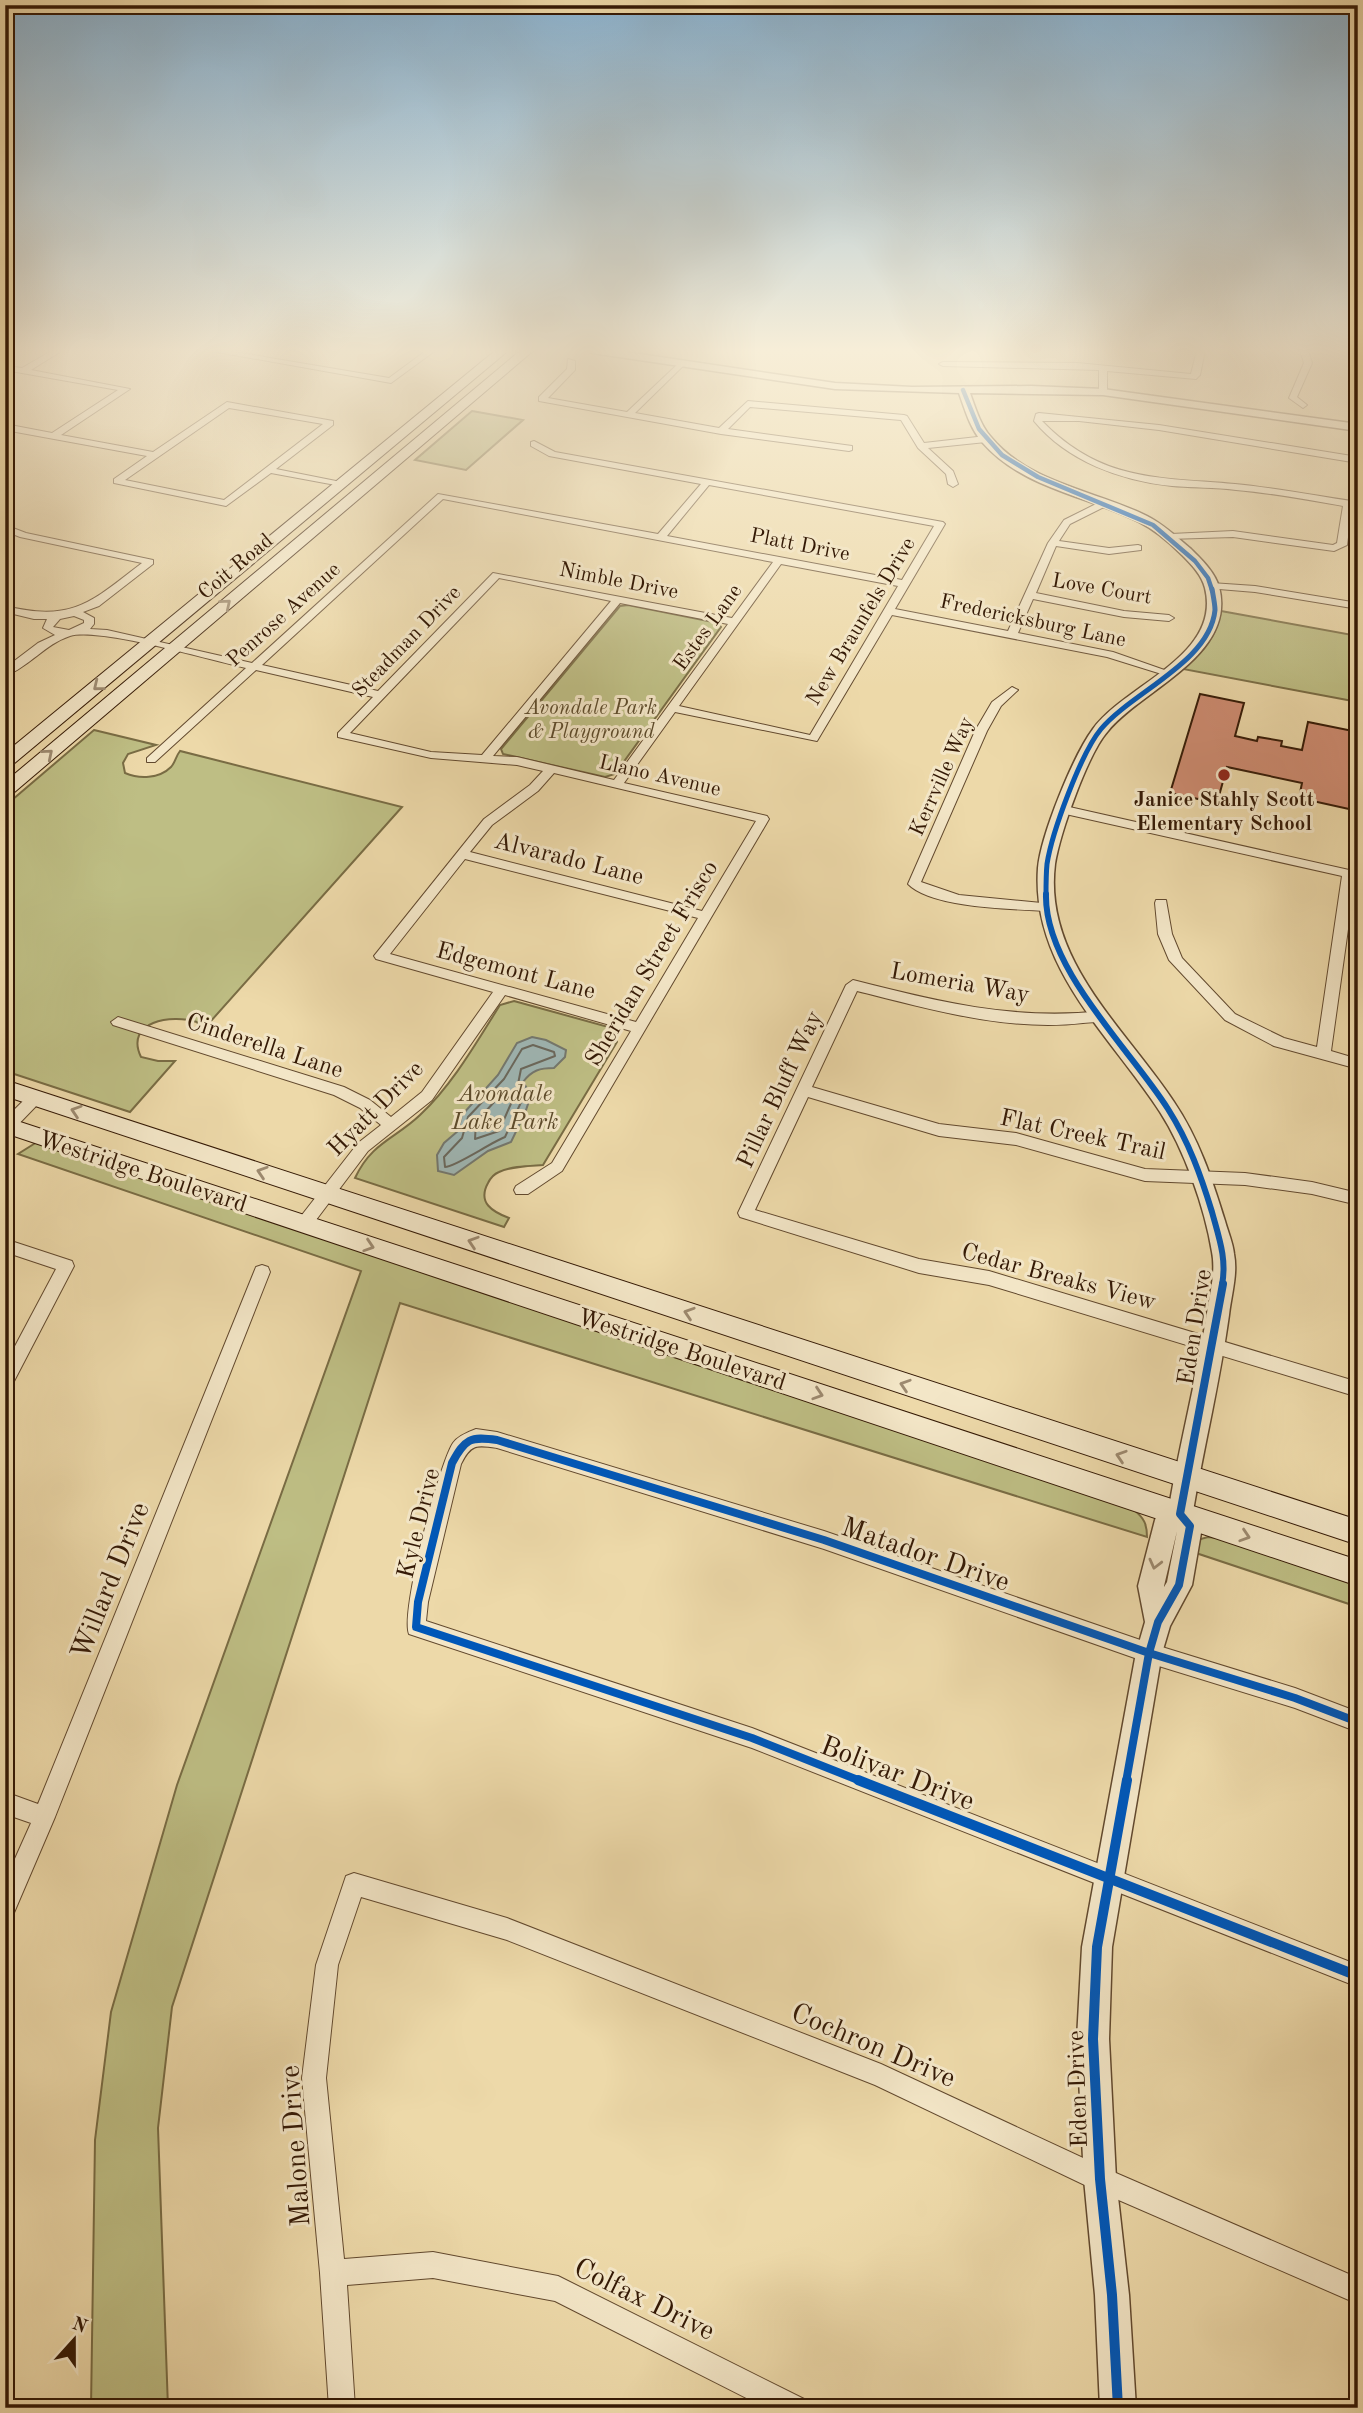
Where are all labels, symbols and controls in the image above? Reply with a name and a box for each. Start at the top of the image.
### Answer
street label: Platt Drive [748,525,851,565]
street label: Coit Road [195,530,277,604]
street label: New Braunfels Drive [803,534,920,709]
street label: Penrose Avenue [223,559,345,671]
street label: Nimble Drive [557,560,680,603]
street label: Love Court [1050,570,1153,609]
street label: Estes Lane [670,581,746,675]
street label: Steadman Drive [349,582,465,702]
street label: Fredericksburg Lane [938,591,1128,651]
one-way arrow [218,600,231,612]
one-way arrow [93,678,106,690]
park label: Avondale Park & Playground [524,698,657,743]
street label: Kerrville Way [907,714,978,840]
one-way arrow [40,750,53,762]
street label: Llano Avenue [597,752,723,801]
marker: Janice Stahly Scott Elementary School [1216,767,1232,783]
place label: Janice Stahly Scott Elementary School [1134,790,1315,835]
street label: Alvarado Lane [491,830,646,890]
street label: Sheridan Street Frisco [582,857,724,1071]
street label: Edgemont Lane [433,939,598,1005]
street label: Lomeria Way [888,960,1031,1008]
street label: Pillar Bluff Way [734,1007,828,1172]
street label: Cinderella Lane [183,1010,346,1084]
street label: Hyatt Drive [324,1057,429,1162]
park label: Avondale Lake Park [450,1083,559,1135]
one-way arrow [71,1105,83,1120]
street label: Flat Creek Trail [998,1107,1168,1165]
street label: Westridge Boulevard [35,1128,250,1218]
one-way arrow [256,1166,268,1180]
one-way arrow [468,1236,480,1250]
one-way arrow [362,1238,375,1252]
street label: Cedar Breaks View [958,1240,1159,1316]
street label: Eden Drive [1175,1267,1217,1387]
street label: Westridge Boulevard [574,1306,789,1396]
one-way arrow [684,1307,696,1322]
one-way arrow [900,1378,912,1393]
one-way arrow [811,1386,823,1400]
one-way arrow [1116,1450,1128,1464]
street label: Kyle Drive [395,1466,445,1581]
street label: Willard Drive [68,1499,156,1664]
street label: Matador Drive [837,1514,1013,1598]
one-way arrow [1238,1528,1251,1542]
one-way arrow [1149,1558,1163,1570]
street label: Bolivar Drive [816,1733,978,1817]
street label: Cochron Drive [786,2000,959,2094]
street label: Eden Drive [1065,2030,1093,2148]
street label: Malone Drive [277,2064,317,2227]
street label: Colfax Drive [569,2255,719,2347]
north arrow [38,2304,108,2374]
text: N [69,2315,90,2338]

